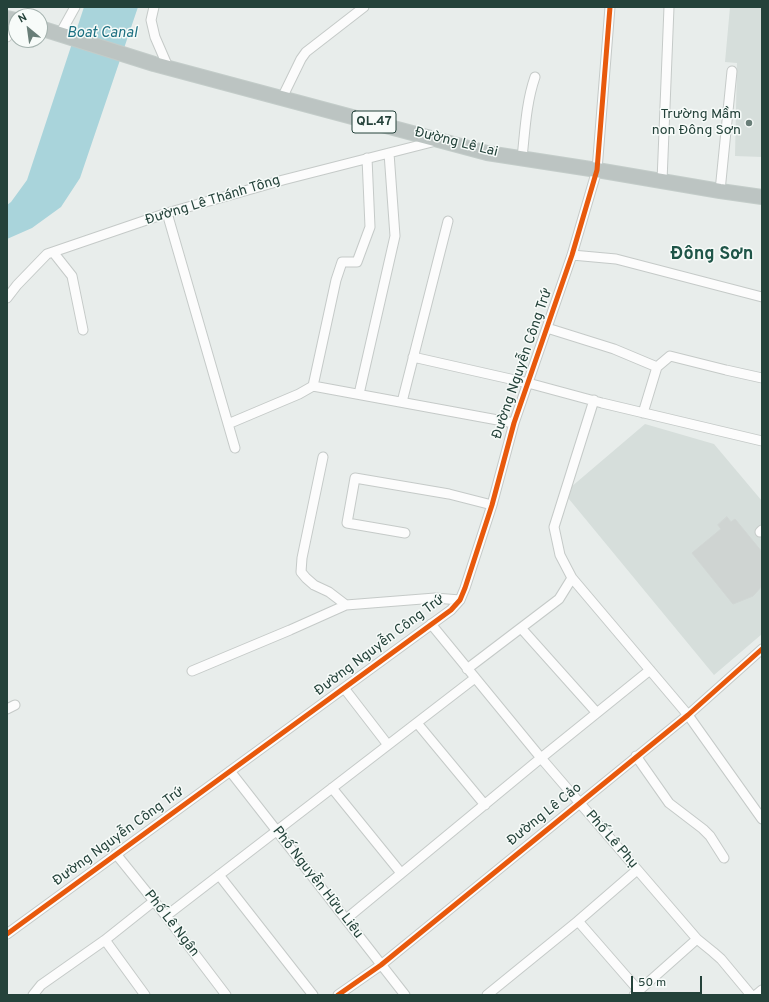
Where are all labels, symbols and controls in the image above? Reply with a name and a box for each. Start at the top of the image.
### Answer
north arrow [8,8,48,48]
text: N [16,10,30,26]
water label: Boat Canal [67,25,137,43]
place label: Trường Mầm non Đông Sơn [652,107,741,140]
road number: QL.47 [352,111,396,133]
marker: Trường Mầm non Đông Sơn [744,118,754,128]
street label: Đường Lê Lai [413,125,499,161]
street label: Đường Lê Thánh Tông [144,172,282,230]
district label: Đông Sơn [671,244,753,266]
street label: Đường Nguyễn Công Trứ [489,287,557,441]
street label: Đường Nguyễn Công Trứ [312,592,448,700]
street label: Đường Lê Cảo [504,780,586,850]
street label: Đường Nguyễn Công Trứ [50,784,188,890]
street label: Phố Lê Phụ [581,808,641,872]
street label: Phố Nguyễn Hữu Liêu [268,824,366,942]
street label: Phố Lê Ngân [140,887,202,961]
scale bar [633,968,704,994]
text: 50 m [638,975,666,991]

